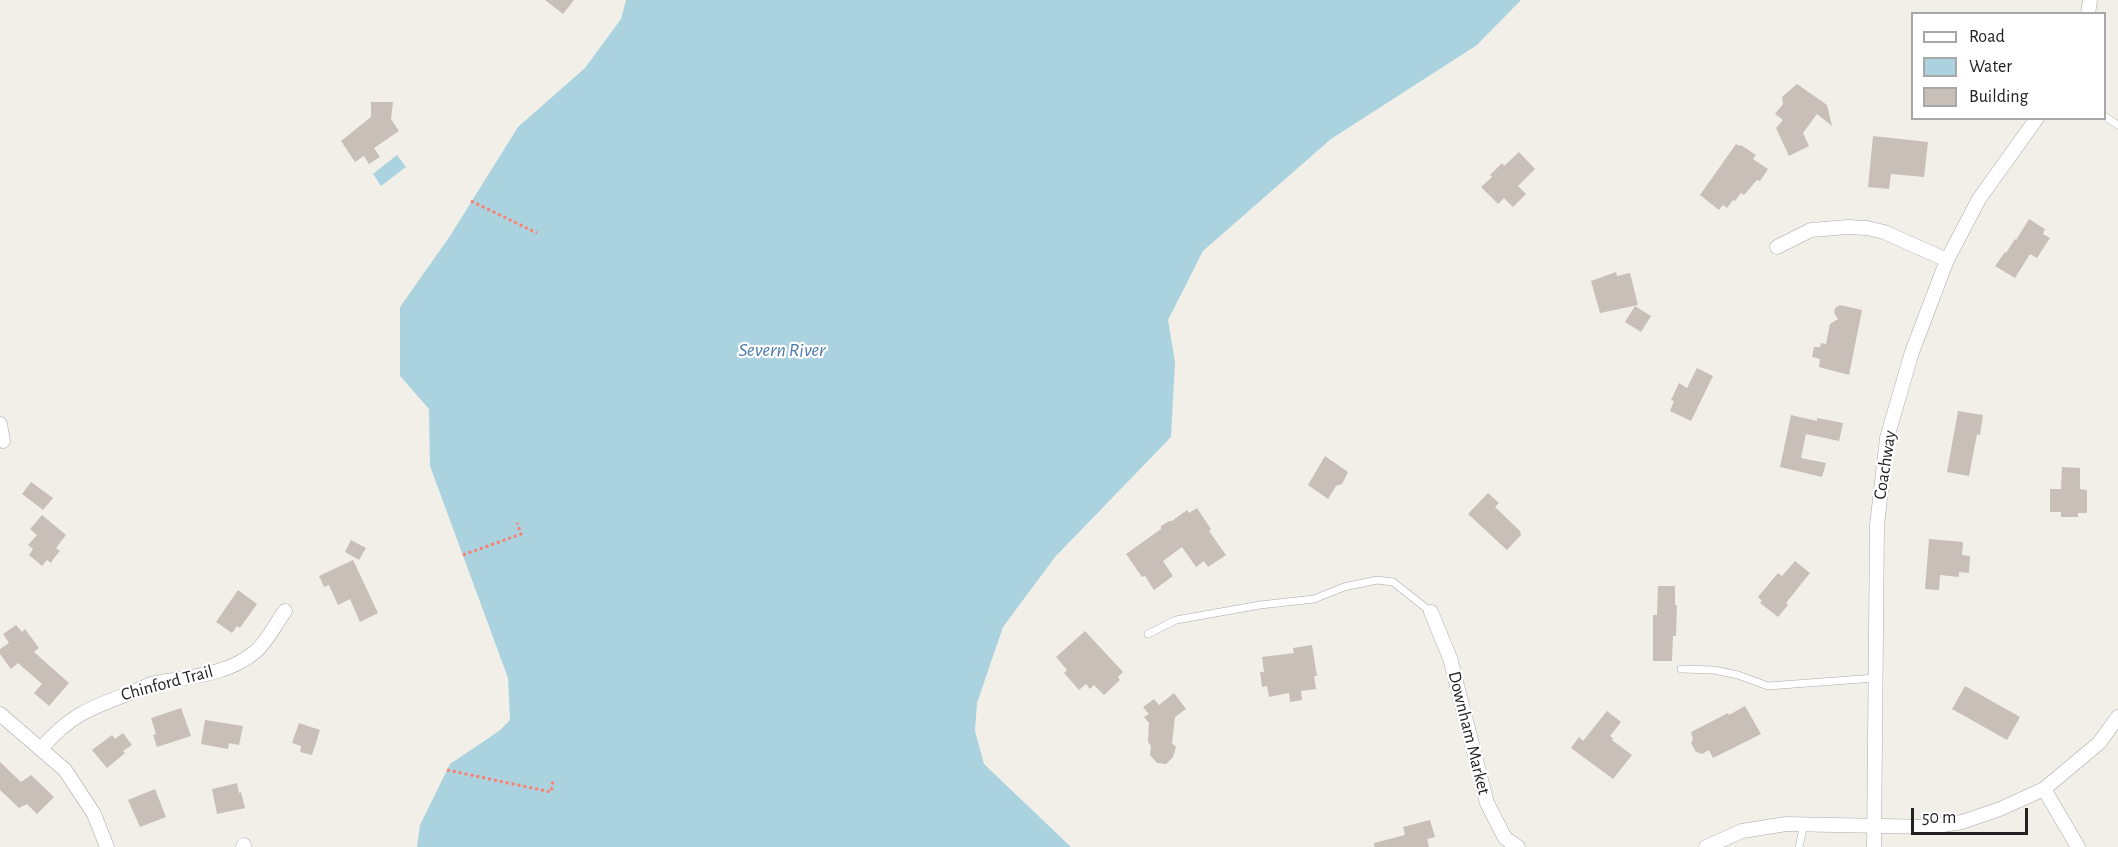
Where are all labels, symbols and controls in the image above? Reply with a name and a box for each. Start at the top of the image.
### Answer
legend [1911,12,2106,120]
text: Road [1969,28,2005,46]
text: Water [1969,58,2012,76]
text: Building [1969,88,2028,106]
water label: Severn River [738,338,826,362]
street label: Coachway [1869,429,1901,501]
street label: Chinford Trail [119,660,215,706]
street label: Downham Market [1443,669,1495,797]
scale bar [1914,796,2031,834]
text: 50 m [1922,809,1956,827]

